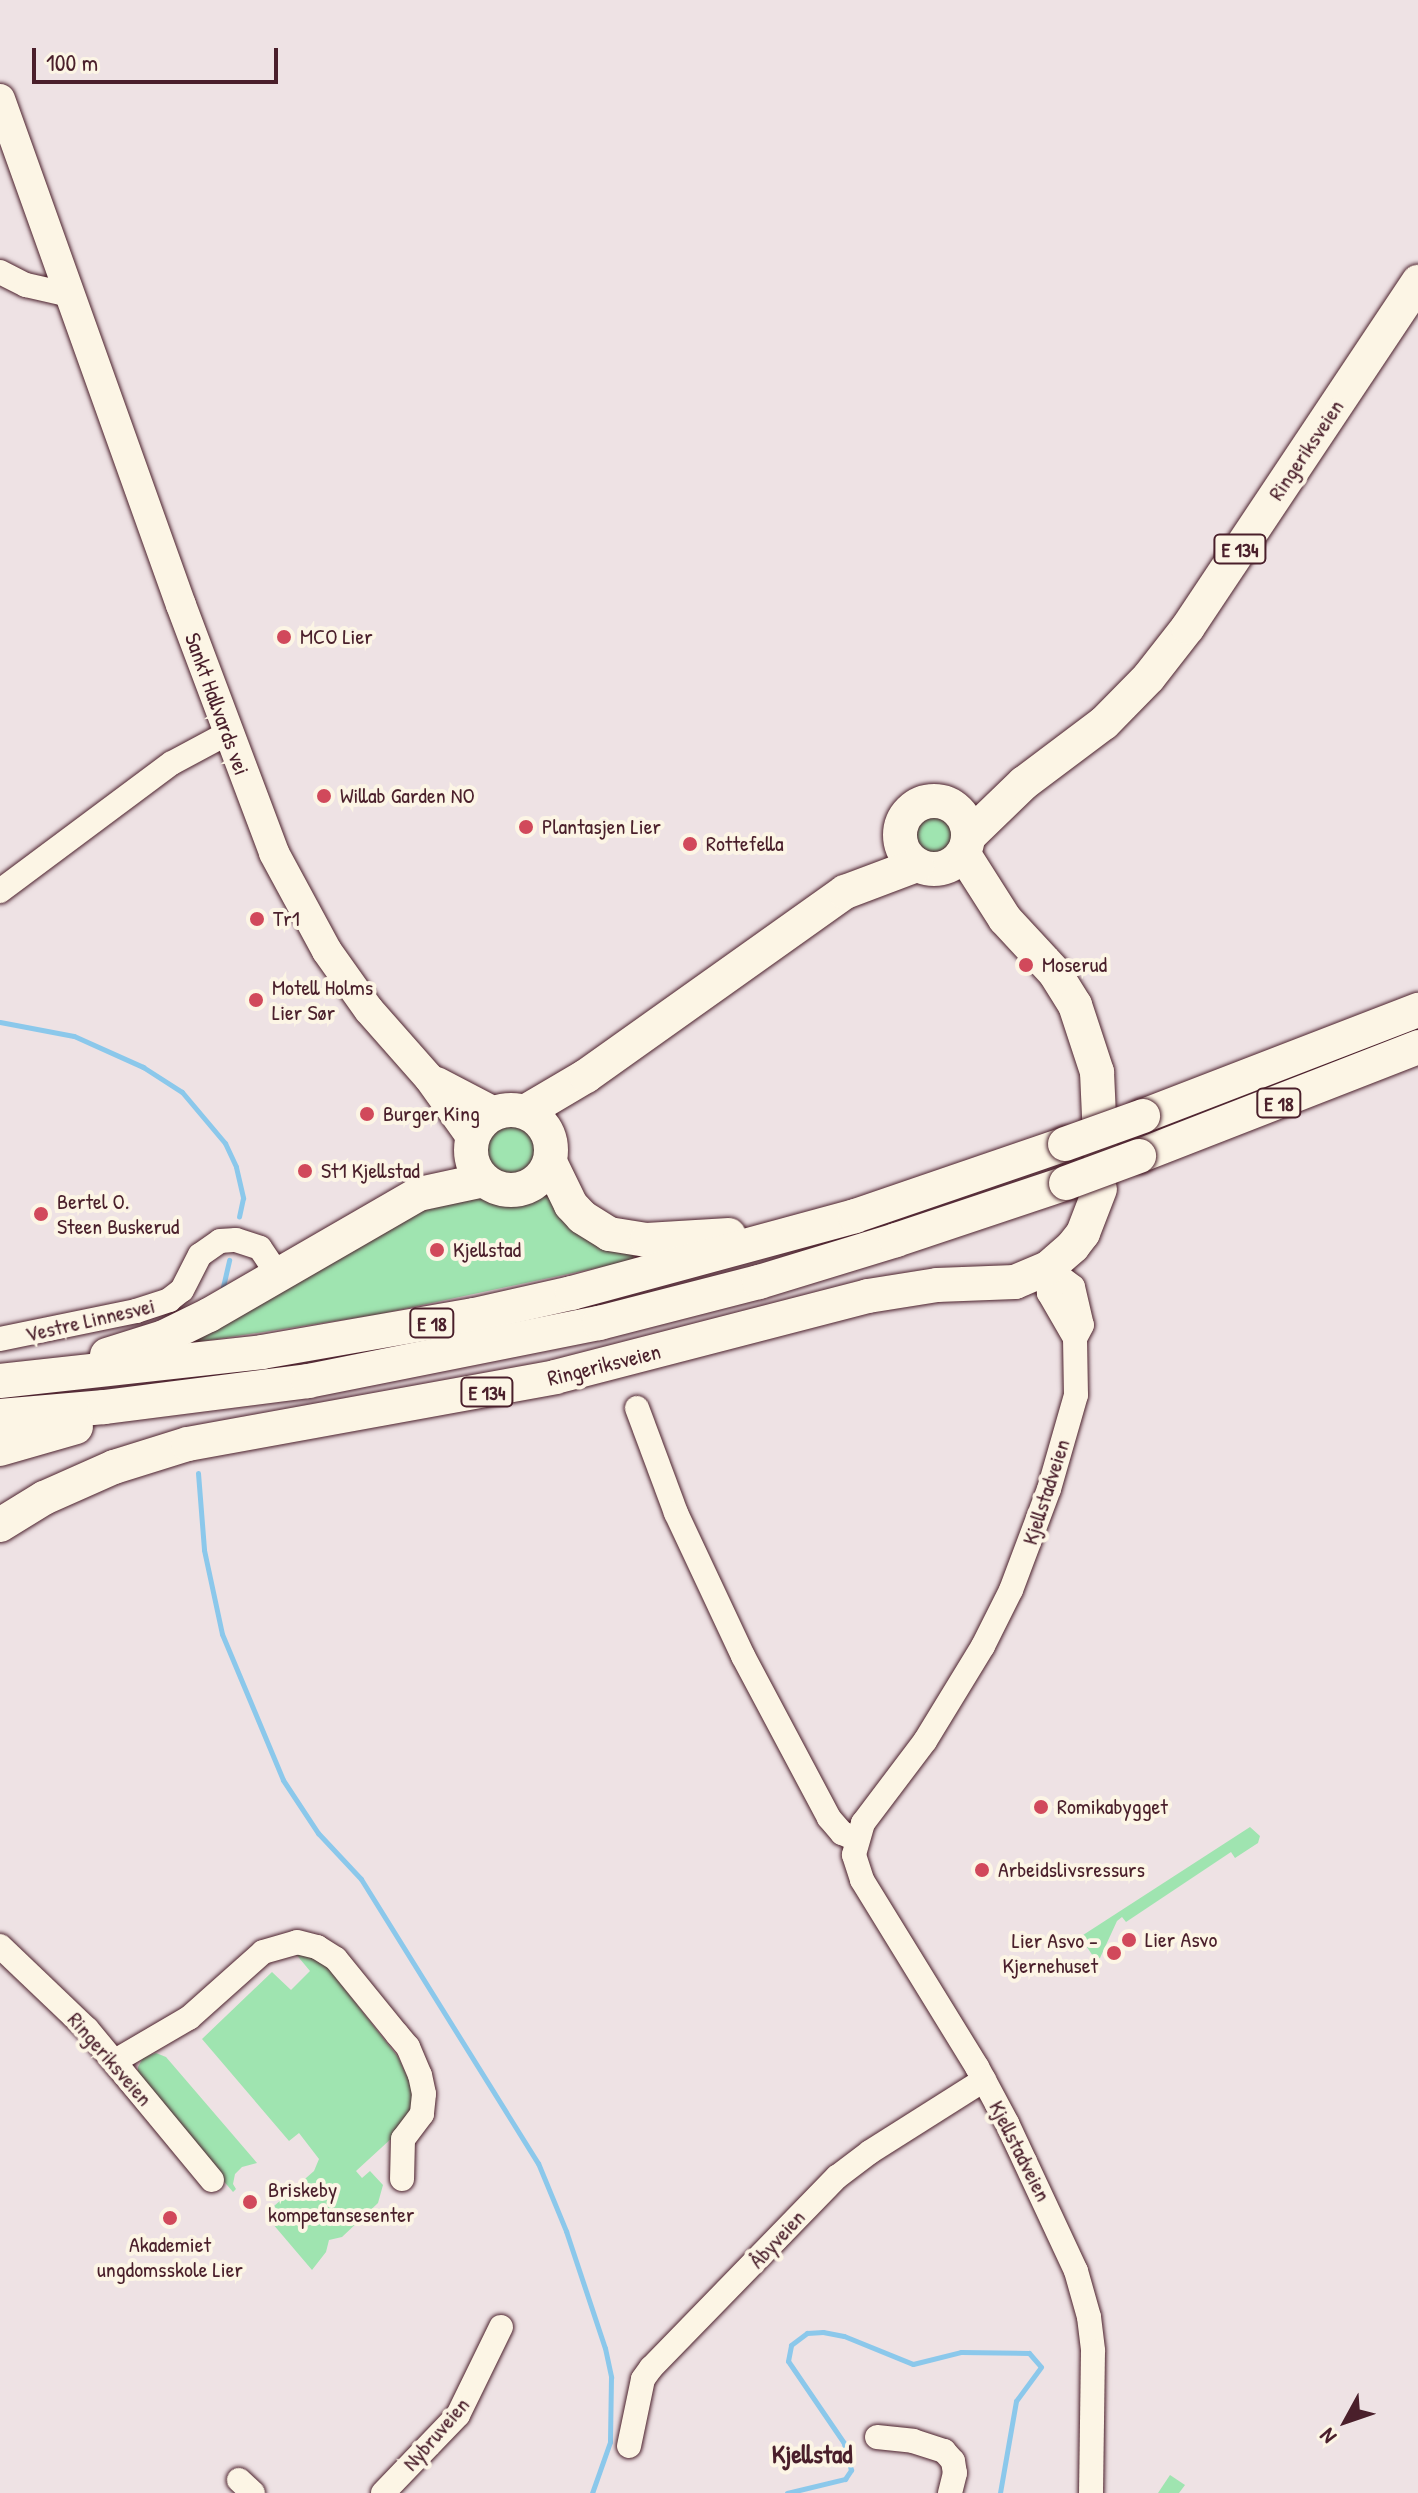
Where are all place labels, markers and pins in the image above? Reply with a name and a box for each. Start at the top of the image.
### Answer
place label: MCO Lier [300,624,373,650]
marker: MCO Lier [275,628,293,646]
place label: Willab Garden NO [340,783,475,809]
marker: Willab Garden NO [315,787,333,805]
place label: Plantasjen Lier [542,814,661,840]
marker: Plantasjen Lier [517,818,535,836]
place label: Rottefella [706,831,784,857]
marker: Rottefella [681,835,699,853]
place label: Tr1 [273,906,300,932]
marker: Tr1 [248,910,266,928]
place label: Moserud [1042,952,1107,978]
marker: Moserud [1017,956,1035,974]
place label: Motell Holms Lier Sør [272,974,373,1026]
marker: Motell Holms Lier Sør [247,991,265,1009]
place label: Burger King [383,1101,480,1127]
marker: Burger King [358,1105,376,1123]
place label: St1 Kjellstad [321,1158,420,1184]
marker: St1 Kjellstad [296,1162,314,1180]
place label: Bertel O. Steen Buskerud [57,1188,179,1240]
marker: Bertel O. Steen Buskerud [32,1205,50,1223]
place label: Kjellstad [453,1237,521,1263]
marker: Kjellstad [428,1241,446,1259]
place label: Romikabygget [1057,1794,1168,1820]
marker: Romikabygget [1032,1798,1050,1816]
place label: Arbeidslivsressurs [998,1857,1145,1883]
marker: Arbeidslivsressurs [973,1861,991,1879]
place label: Lier Asvo - Kjernehuset [1003,1927,1098,1978]
place label: Lier Asvo [1145,1927,1217,1953]
marker: Lier Asvo [1120,1931,1138,1949]
marker: Lier Asvo - Kjernehuset [1105,1944,1123,1962]
place label: Briskeby kompetansesenter [268,2176,414,2228]
marker: Briskeby kompetansesenter [239,2191,261,2213]
marker: Akademiet ungdomsskole Lier [161,2209,179,2227]
place label: Akademiet ungdomsskole Lier [97,2231,243,2282]

